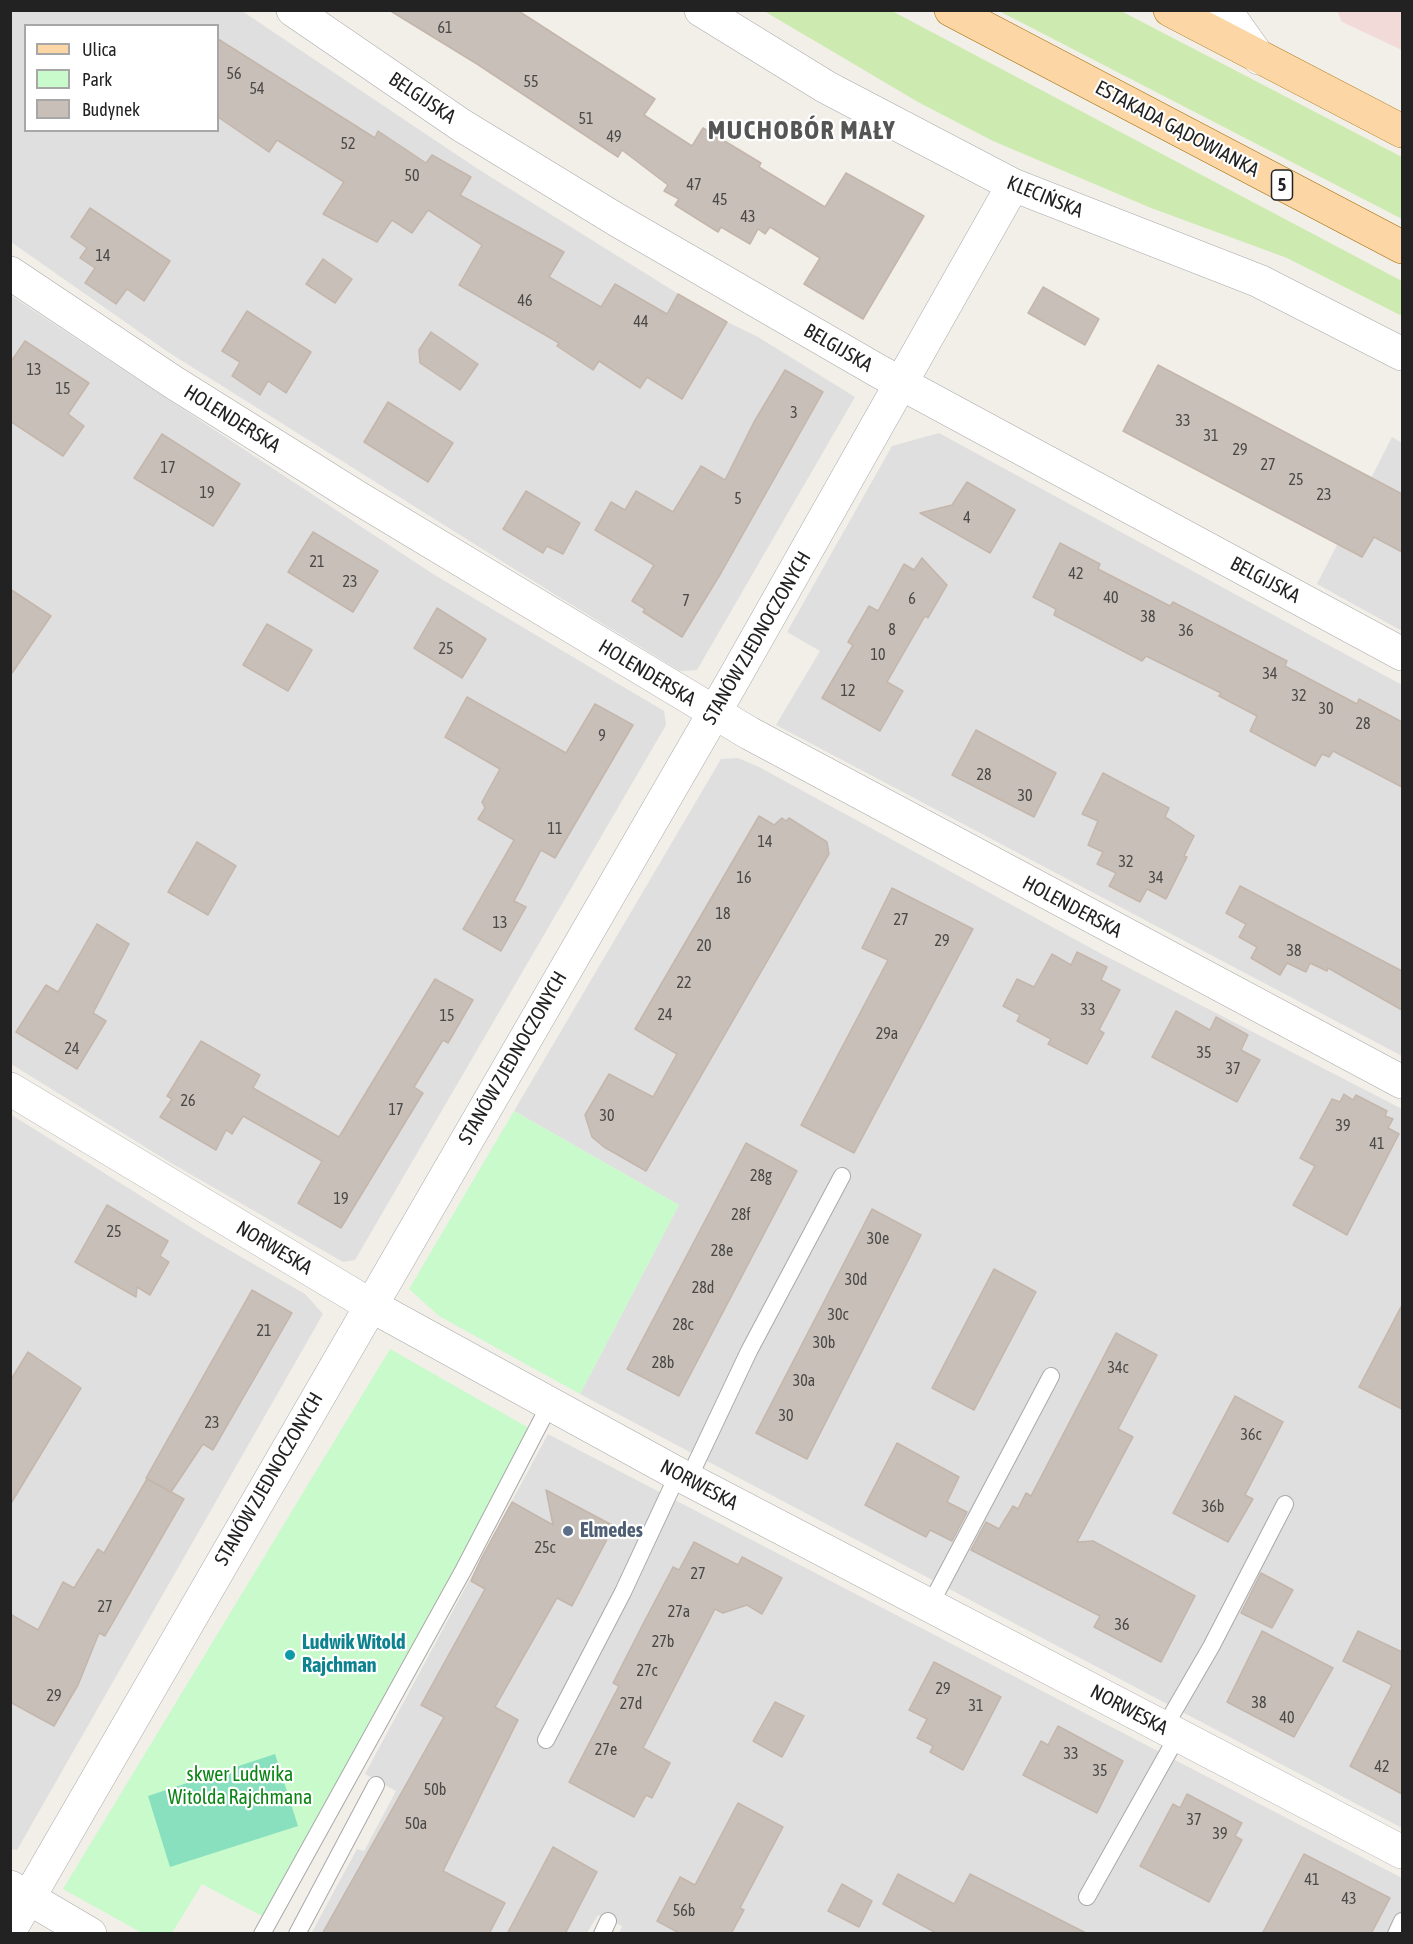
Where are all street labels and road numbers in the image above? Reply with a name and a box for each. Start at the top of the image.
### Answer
street label: BELGIJSKA [384,67,460,129]
street label: ESTAKADA GĄDOWIANKA [1091,76,1263,182]
road number: 5 [1272,170,1292,200]
street label: KLECIŃSKA [1003,171,1087,223]
street label: BELGIJSKA [799,319,877,377]
street label: HOLENDERSKA [179,380,285,458]
street label: STANÓW ZJEDNOCZONYCH [698,547,816,729]
street label: BELGIJSKA [1226,552,1304,608]
street label: HOLENDERSKA [594,635,700,711]
street label: HOLENDERSKA [1018,871,1126,943]
street label: STANÓW ZJEDNOCZONYCH [454,967,572,1149]
street label: NORWESKA [232,1216,316,1280]
street label: STANÓW ZJEDNOCZONYCH [210,1388,328,1570]
street label: NORWESKA [656,1455,742,1515]
street label: NORWESKA [1086,1680,1172,1740]

